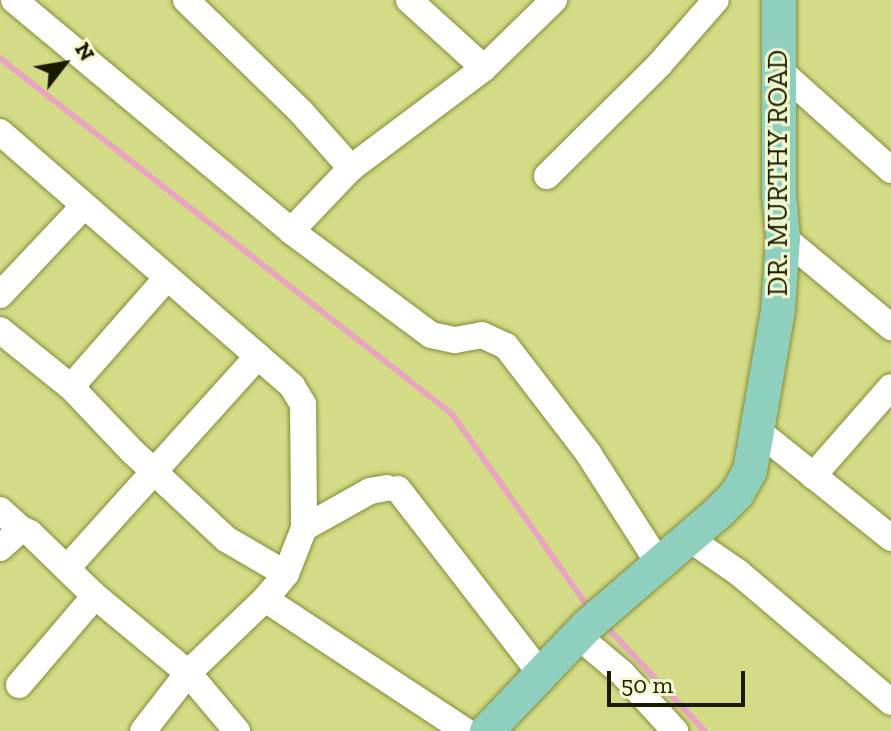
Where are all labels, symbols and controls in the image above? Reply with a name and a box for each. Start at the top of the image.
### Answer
north arrow [24,24,104,104]
text: N [69,37,101,65]
street label: DR. MURTHY ROAD [761,49,795,297]
scale bar [611,655,749,705]
text: 50 m [621,670,673,699]

